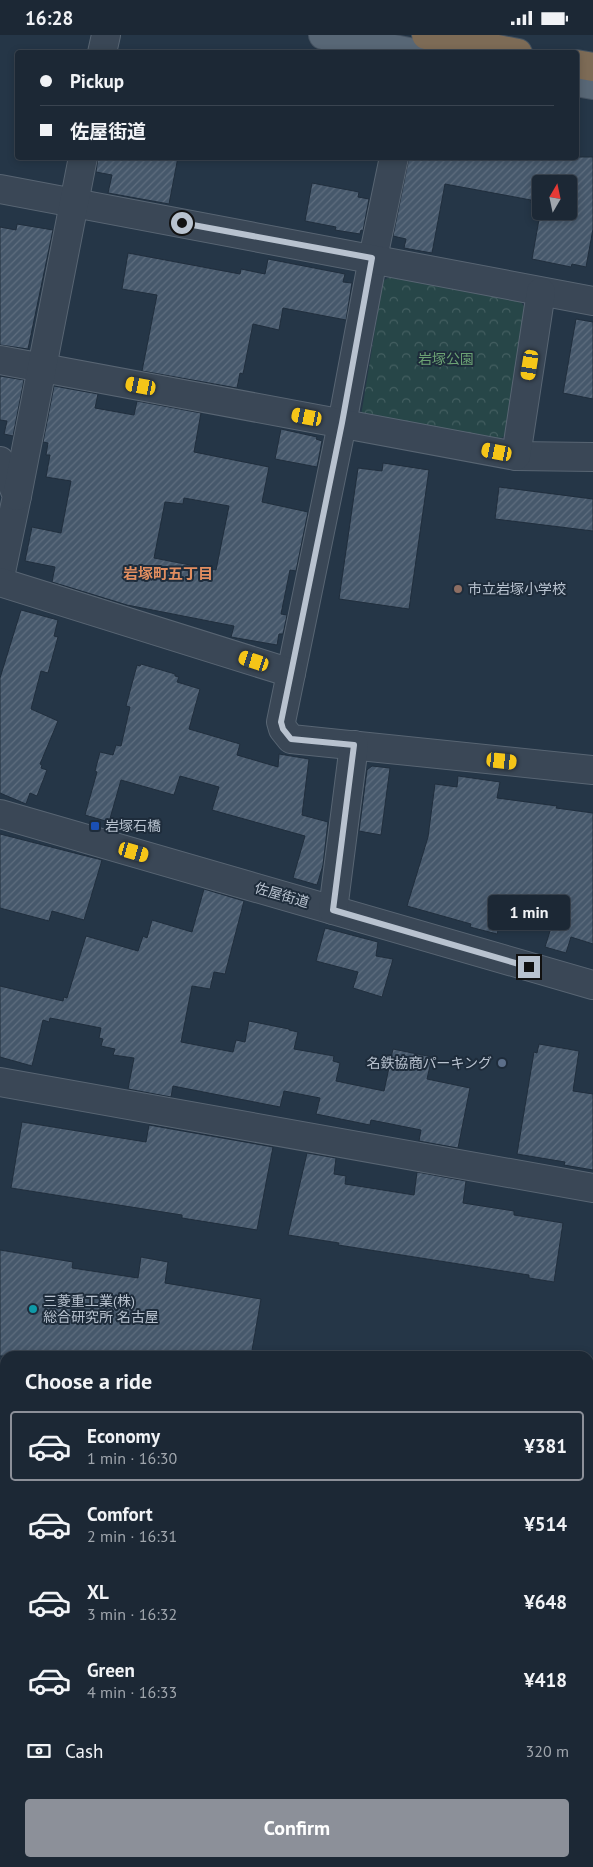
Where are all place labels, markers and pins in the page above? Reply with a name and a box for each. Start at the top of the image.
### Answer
place label: 市立岩塚小学校 [468,580,566,598]
marker: 市立岩塚小学校 [452,583,464,595]
place label: 岩塚石橋 [105,817,161,835]
marker: 岩塚石橋 [89,820,101,832]
place label: 名鉄協商パーキング [366,1054,492,1072]
marker: 名鉄協商パーキング [496,1057,508,1069]
place label: 三菱重工業(株) 総合研究所 名古屋 [43,1292,159,1326]
marker: 三菱重工業(株) 総合研究所 名古屋 [27,1303,39,1315]

